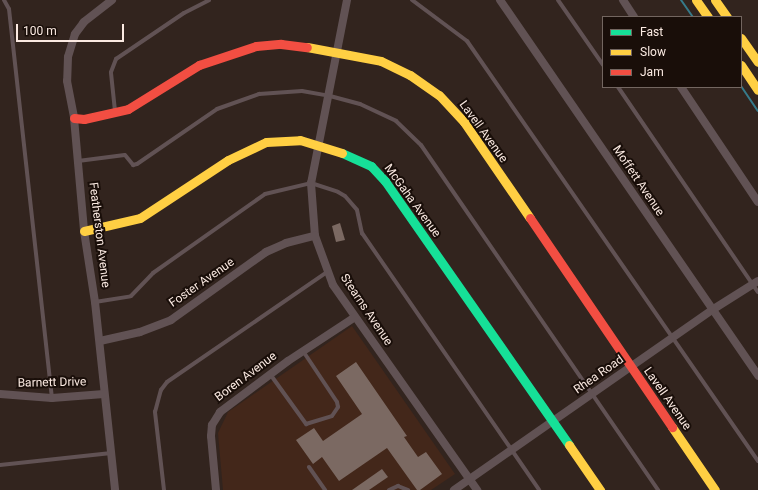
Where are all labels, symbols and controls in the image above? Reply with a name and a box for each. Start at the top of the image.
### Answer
scale bar [18,16,126,42]
legend [602,16,742,88]
text: 100 m [23,24,57,38]
text: Fast [640,25,663,39]
text: Slow [640,45,666,59]
text: Jam [640,65,664,79]
street label: Lavell Avenue [456,98,510,166]
street label: Moffett Avenue [609,143,667,219]
street label: McGaha Avenue [381,162,443,240]
street label: Featherston Avenue [85,181,113,289]
street label: Foster Avenue [167,255,237,311]
street label: Stearns Avenue [337,272,395,348]
street label: Boren Avenue [212,349,280,405]
street label: Rhea Road [571,353,627,397]
street label: Lavell Avenue [640,365,694,433]
street label: Barnett Drive [17,375,87,391]

